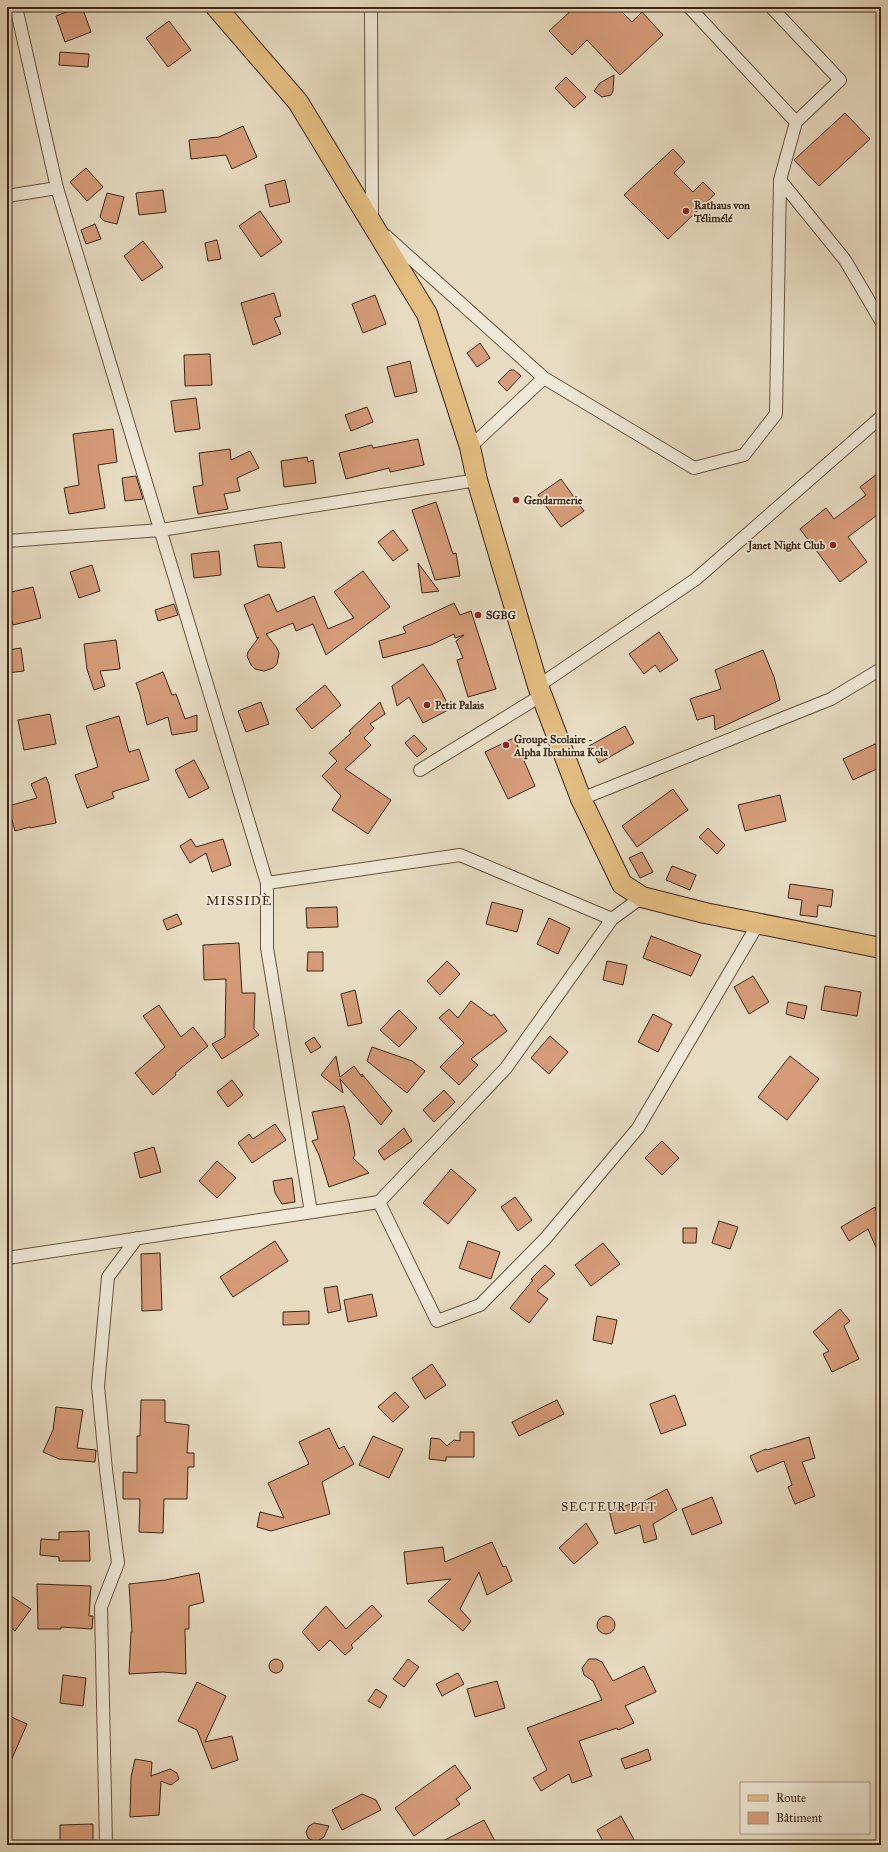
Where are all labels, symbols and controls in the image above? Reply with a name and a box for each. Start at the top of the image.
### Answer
place label: Rathaus von Télimélé [693,199,750,225]
marker: Rathaus von Télimélé [681,206,691,216]
place label: Gendarmerie [524,494,583,507]
marker: Gendarmerie [511,495,521,505]
place label: Janet Night Club [746,539,826,553]
marker: Janet Night Club [828,540,838,550]
place label: SGBG [486,609,516,622]
marker: SGBG [473,610,483,620]
place label: Petit Palais [435,699,484,712]
marker: Petit Palais [422,700,432,710]
place label: Groupe Scolaire - Alpha Ibrahima Kola [513,733,608,760]
marker: Groupe Scolaire - Alpha Ibrahima Kola [501,740,511,750]
district label: MISSIDÈ [206,892,272,909]
district label: SECTEUR PTT [561,1500,657,1514]
legend [740,1782,870,1834]
text: Route [776,1791,806,1805]
text: Bâtiment [776,1811,823,1825]

